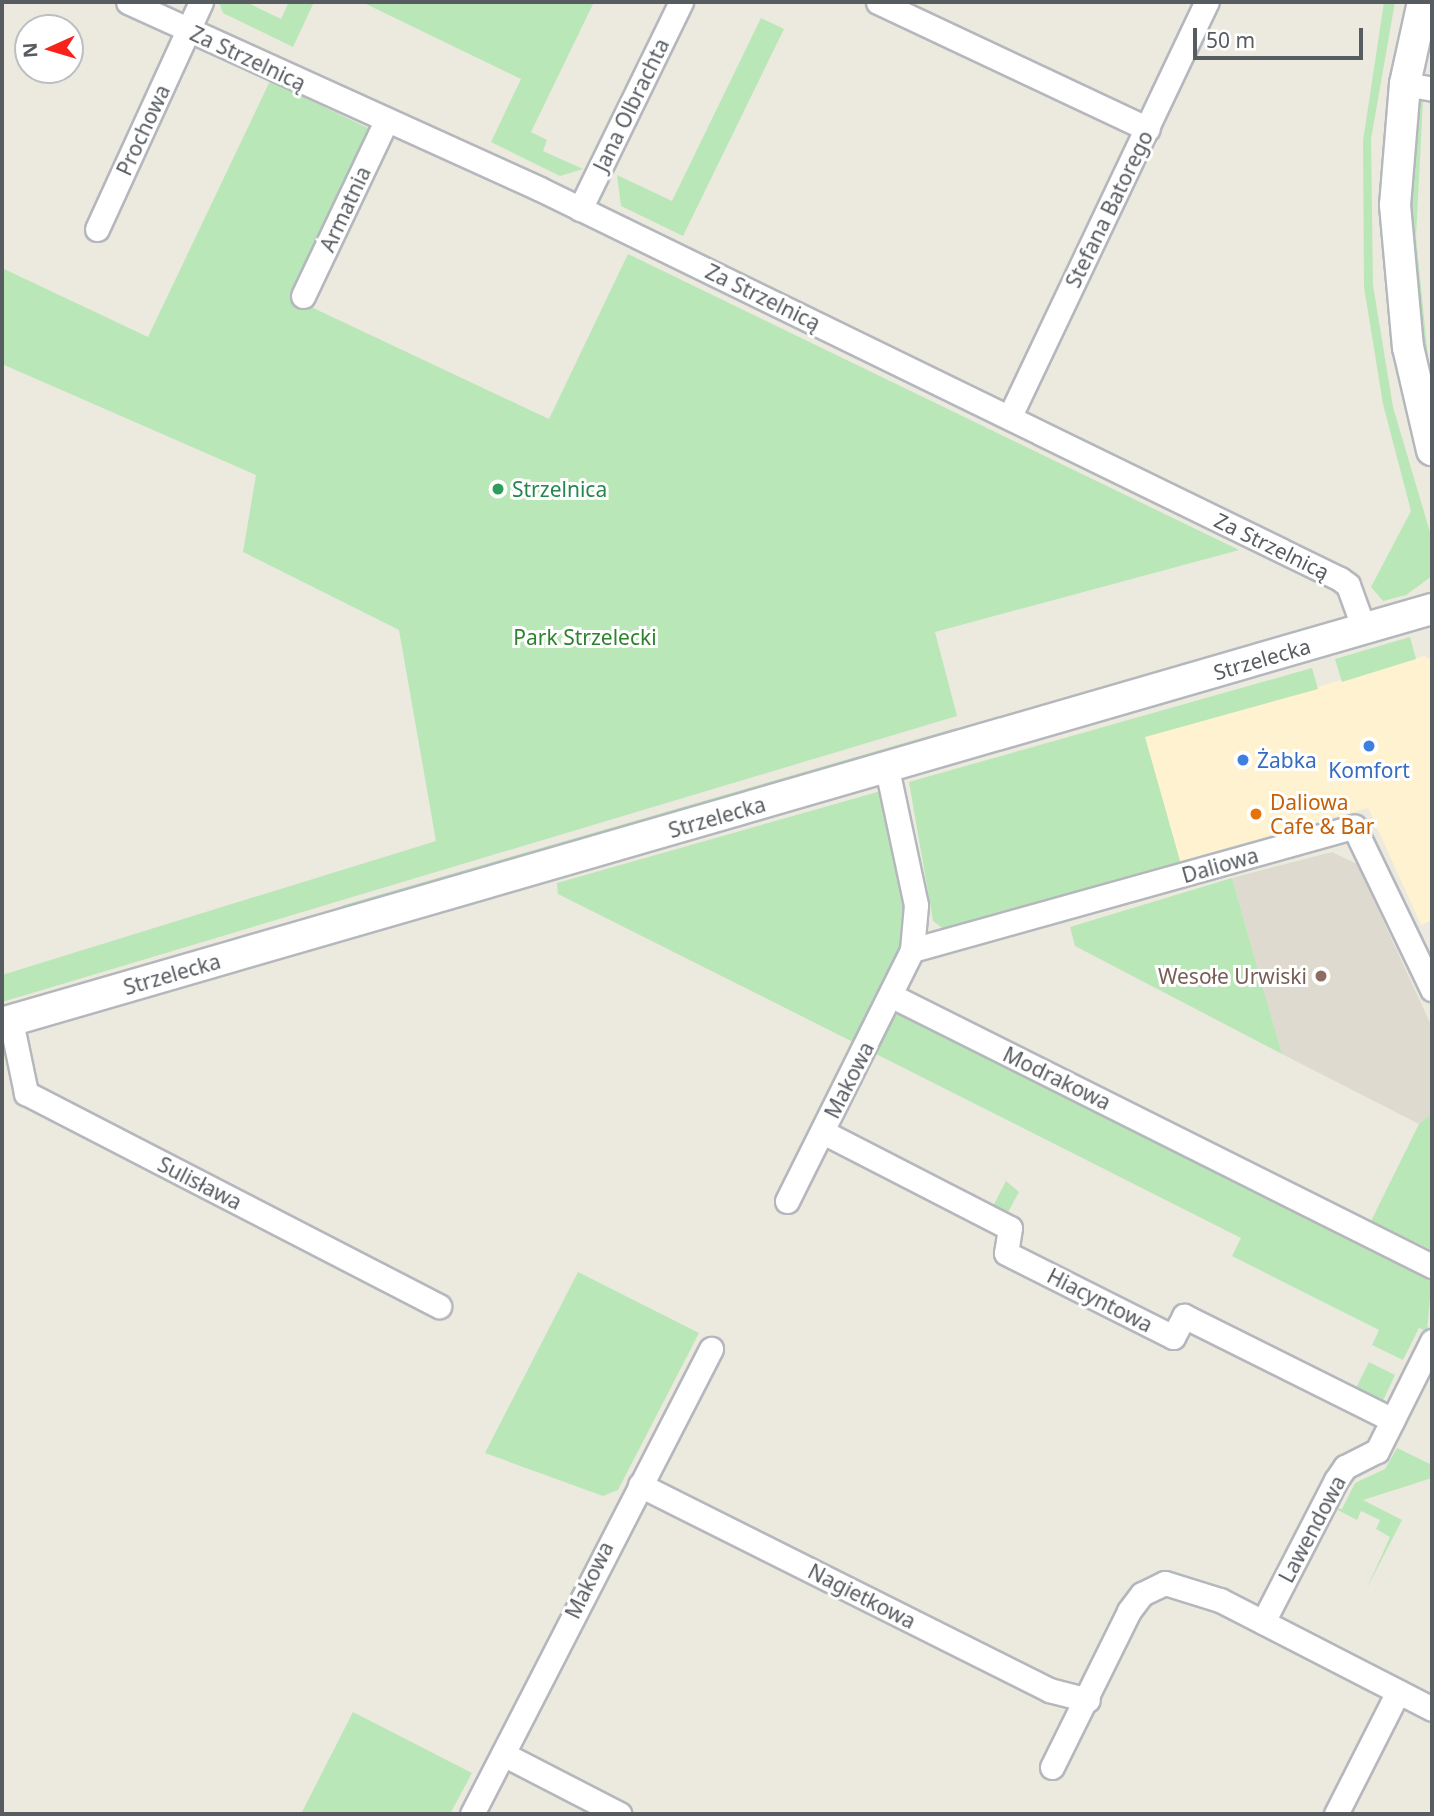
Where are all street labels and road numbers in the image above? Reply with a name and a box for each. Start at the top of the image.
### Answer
street label: Za Strzelnicą [186,20,310,96]
street label: Jana Olbrachta [588,34,674,176]
street label: Prochowa [111,81,175,179]
street label: Stefana Batorego [1060,126,1158,292]
street label: Armatnia [314,162,376,256]
street label: Za Strzelnicą [702,258,824,336]
street label: Za Strzelnicą [1211,507,1333,585]
street label: Strzelecka [1211,633,1313,685]
street label: Strzelecka [666,791,768,843]
street label: Daliowa [1179,842,1261,888]
street label: Strzelecka [121,948,223,1000]
street label: Makowa [819,1037,879,1123]
street label: Modrakowa [999,1041,1115,1115]
street label: Sulisława [154,1151,246,1215]
street label: Hiacyntowa [1043,1263,1157,1337]
street label: Lawendowa [1273,1471,1351,1587]
street label: Makowa [560,1537,618,1623]
street label: Nagietkowa [804,1558,920,1634]

